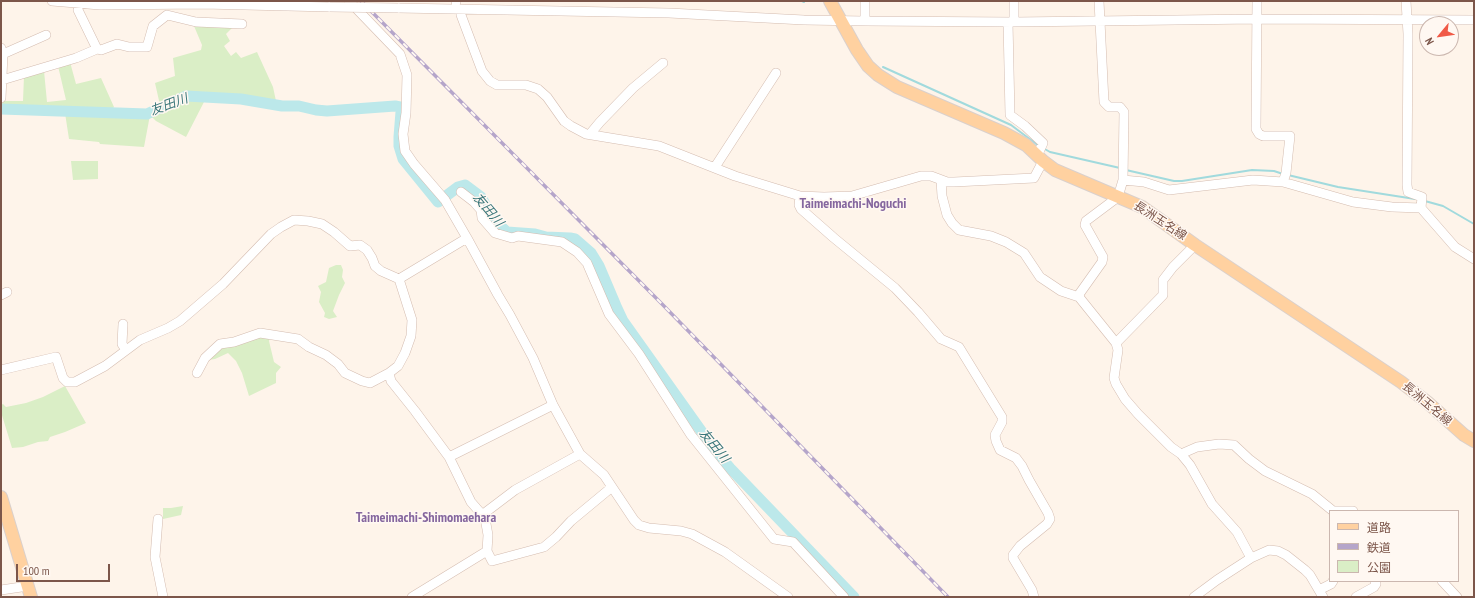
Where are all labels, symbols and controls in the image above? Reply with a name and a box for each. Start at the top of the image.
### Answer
north arrow [1419,16,1459,56]
text: N [1422,35,1437,47]
water label: 友田川 [148,91,190,119]
water label: 友田川 [469,190,507,230]
district label: Taimeimachi-Noguchi [800,196,906,212]
street label: 長洲玉名線 [1131,199,1189,243]
street label: 長洲玉名線 [1399,379,1455,429]
water label: 友田川 [696,426,732,466]
district label: Taimeimachi-Shimomaehara [356,510,496,526]
legend [1329,510,1459,582]
text: 道路 [1367,520,1391,535]
text: 鉄道 [1367,540,1391,555]
scale bar [18,556,112,582]
text: 公園 [1367,560,1391,575]
text: 100 m [23,563,50,578]

